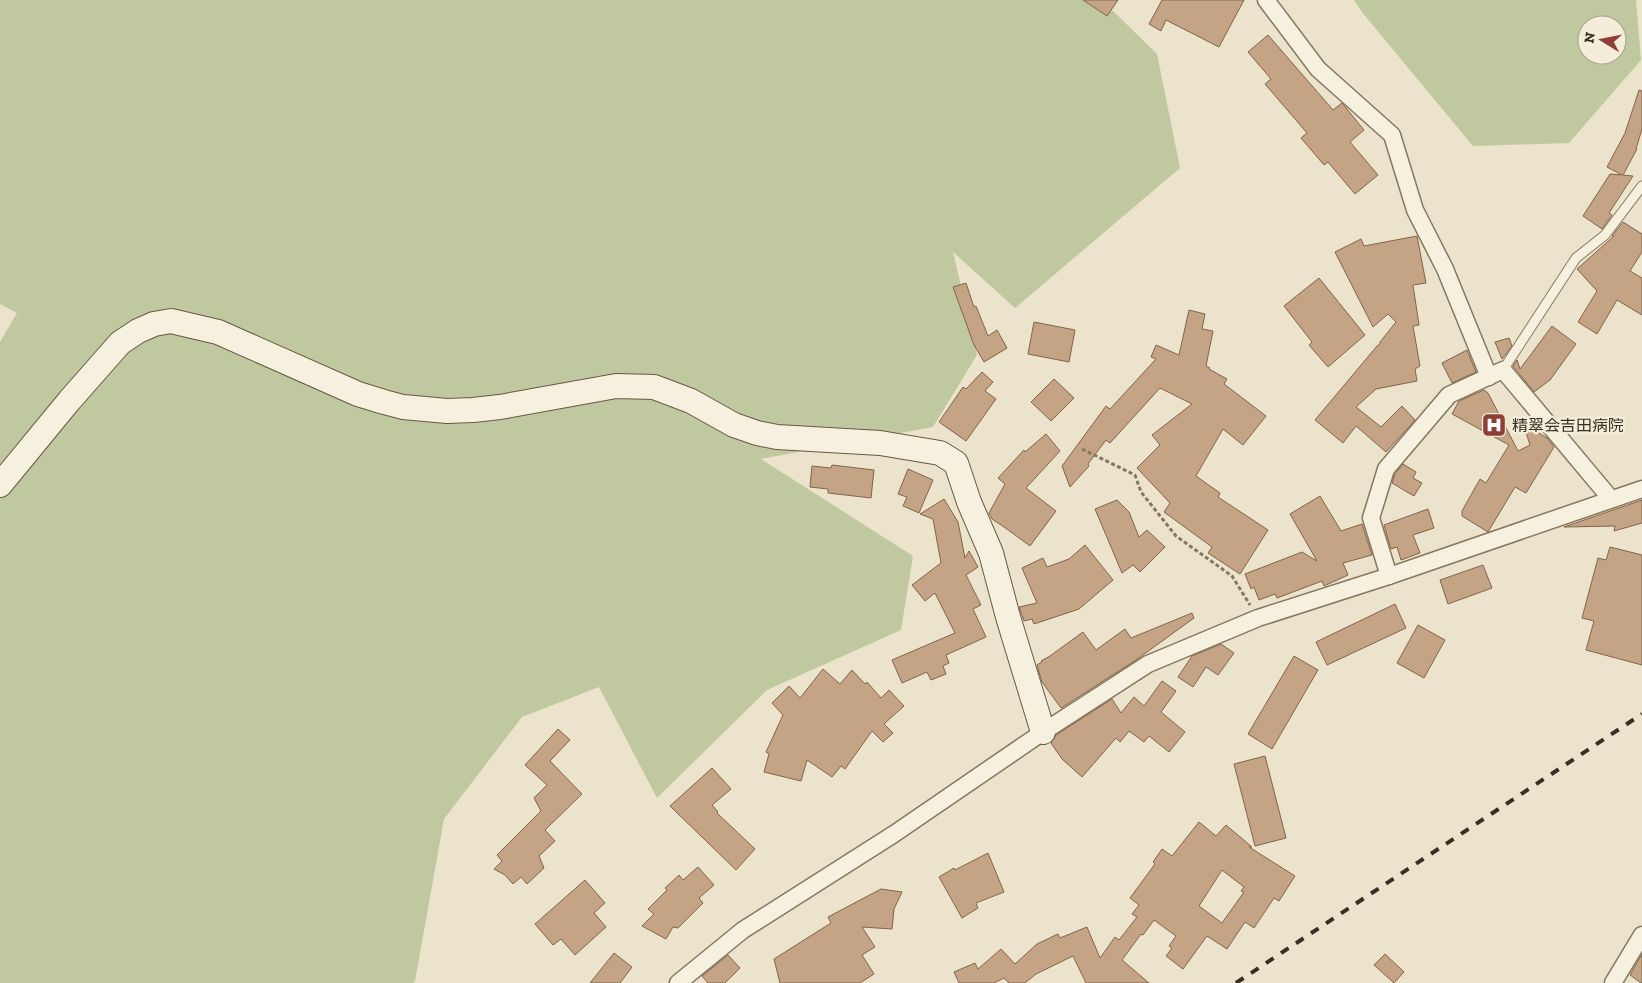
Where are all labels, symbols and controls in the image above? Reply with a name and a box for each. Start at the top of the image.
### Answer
north arrow [1577,15,1627,65]
text: N [1580,31,1599,45]
hospital icon: 精翠会吉田病院 [1481,412,1507,438]
place label: 精翠会吉田病院 [1512,416,1624,435]

